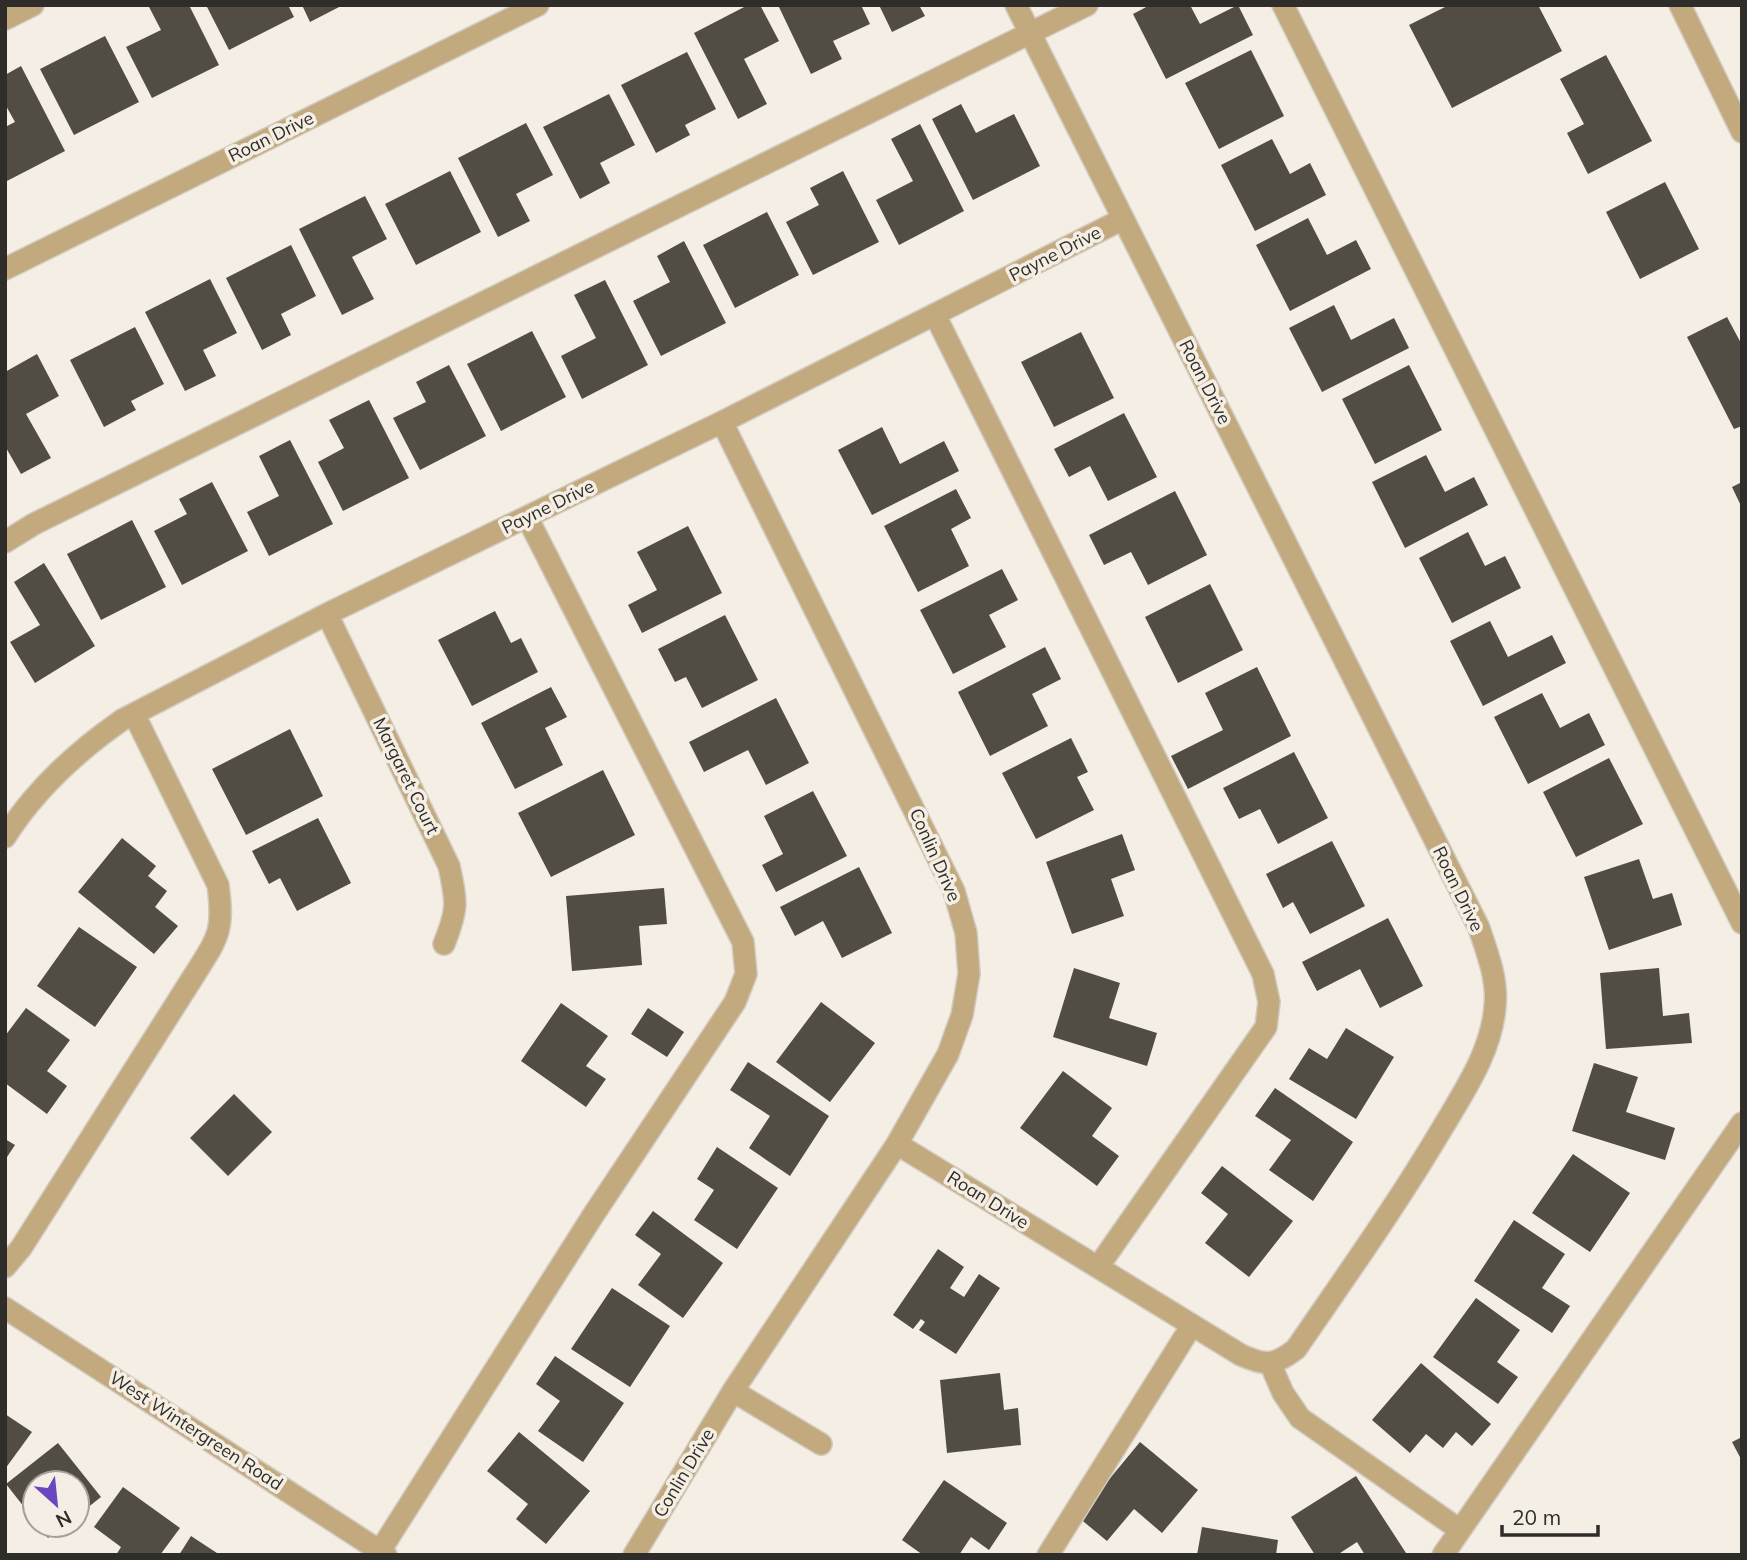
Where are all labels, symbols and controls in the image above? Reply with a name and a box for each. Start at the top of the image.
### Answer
street label: Roan Drive [224,106,317,167]
street label: Payne Drive [1005,221,1105,287]
street label: Roan Drive [1174,336,1237,428]
street label: Payne Drive [498,474,598,539]
street label: Margaret Court [368,714,445,838]
street label: Conlin Drive [905,805,966,905]
street label: Roan Drive [1428,842,1489,935]
street label: Roan Drive [943,1165,1033,1234]
street label: West Wintergreen Road [105,1366,287,1495]
street label: Conlin Drive [648,1424,719,1521]
north arrow [21,1469,91,1539]
scale bar [1502,1494,1598,1538]
text: 20 m [1512,1504,1561,1530]
text: N [52,1505,76,1533]

